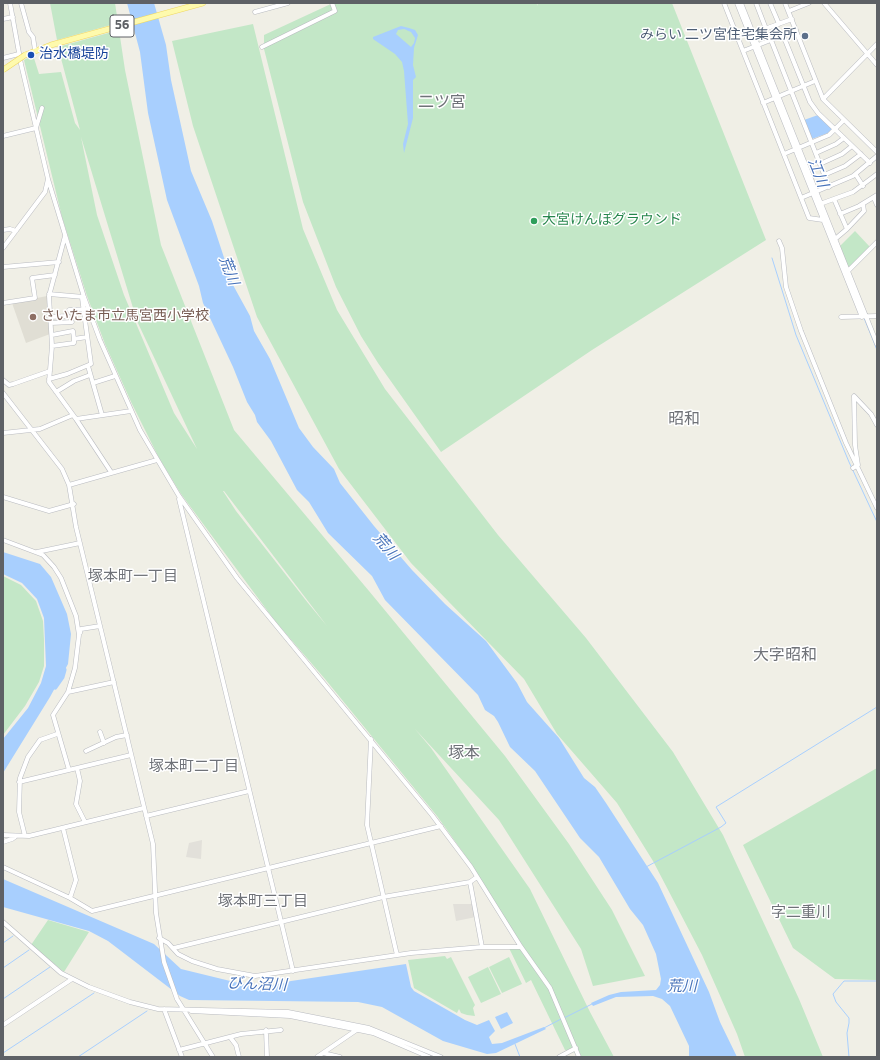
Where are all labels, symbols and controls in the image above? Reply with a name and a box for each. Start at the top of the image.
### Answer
road number: 56 [110,15,134,37]
place label: みらい 二ツ宮住宅集会所 [640,28,797,44]
marker: みらい 二ツ宮住宅集会所 [800,31,810,41]
place label: 治水橋堤防 [39,47,109,63]
marker: 治水橋堤防 [26,50,36,60]
district label: 二ツ宮 [418,93,466,113]
water label: 江川 [803,156,831,190]
place label: 大宮けんぽグラウンド [542,213,682,229]
marker: 大宮けんぽグラウンド [529,216,539,226]
water label: 荒川 [214,254,242,288]
place label: さいたま市立馬宮西小学校 [41,309,209,325]
marker: さいたま市立馬宮西小学校 [28,312,38,322]
district label: 昭和 [668,410,700,430]
water label: 荒川 [368,530,402,564]
district label: 塚本町一丁目 [88,568,178,586]
district label: 大字昭和 [753,646,817,666]
district label: 塚本 [448,744,480,764]
district label: 塚本町二丁目 [149,758,239,776]
district label: 塚本町三丁目 [218,893,308,911]
district label: 字二重川 [771,904,831,922]
water label: びん沼川 [227,975,287,995]
water label: 荒川 [667,978,697,996]

